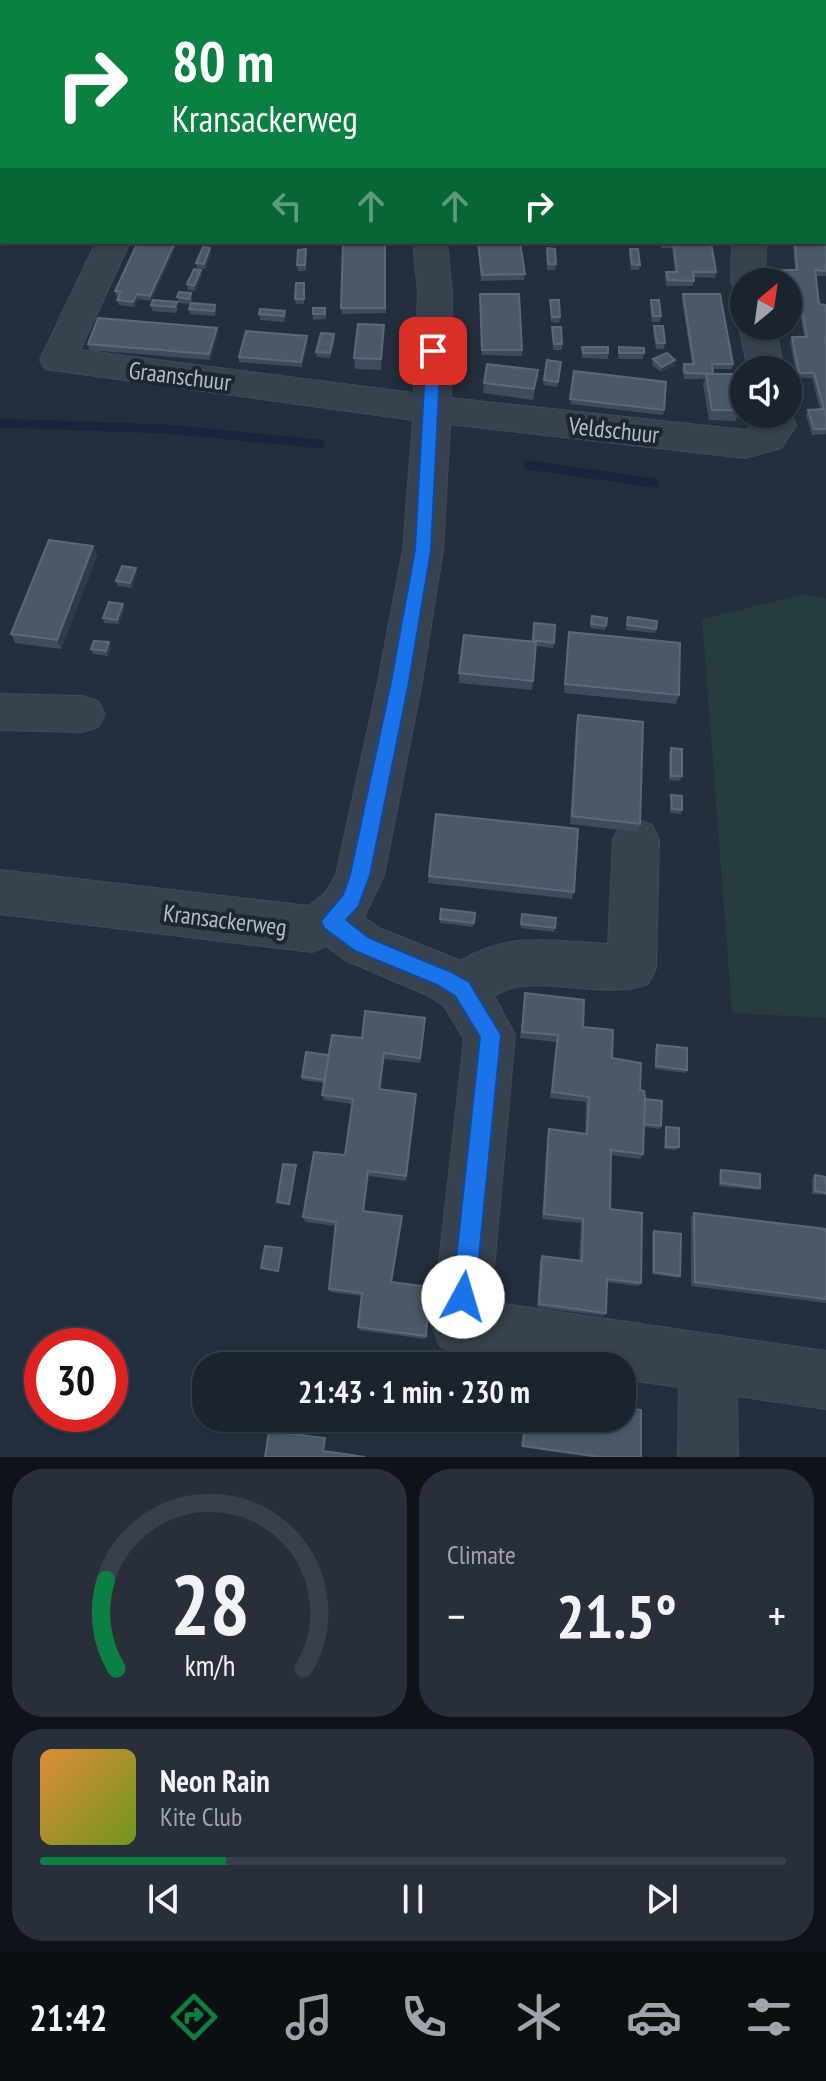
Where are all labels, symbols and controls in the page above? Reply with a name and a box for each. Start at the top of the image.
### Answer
text: 80 m [172,25,274,97]
icon: right [40,32,144,136]
text: Kransackerweg [172,95,358,142]
icon: left [265,184,309,228]
icon: ahead [349,184,393,228]
icon: ahead [433,184,477,228]
icon: right [517,184,561,228]
north arrow [730,268,802,340]
map controls [730,268,802,428]
pin [399,317,467,385]
icon: arrive [411,329,455,373]
street label: Graanschuur [127,354,233,398]
button: sound [730,356,802,428]
street label: Veldschuur [566,410,661,450]
street label: Kransackerweg [162,897,288,943]
position arrow [421,1255,505,1339]
speed limit sign: 30 [24,1328,128,1432]
text: 21:43 · 1 min · 230 m [298,1372,530,1411]
text: Climate [447,1538,516,1571]
text: 28 [170,1550,249,1658]
text: 21.5° [556,1577,677,1655]
text: − [447,1587,465,1644]
text: + [768,1587,786,1644]
text: km/h [184,1647,235,1684]
text: Neon Rain [160,1761,270,1800]
text: Kite Club [160,1800,242,1833]
icon: previous [142,1877,186,1921]
icon: pause [391,1877,435,1921]
icon: next [640,1877,684,1921]
icon: directions [166,1989,222,2045]
icon: music [281,1989,337,2045]
icon: phone [396,1989,452,2045]
icon: climate [511,1989,567,2045]
icon: car [626,1989,682,2045]
icon: filters [741,1989,797,2045]
text: 21:42 [29,1994,107,2041]

